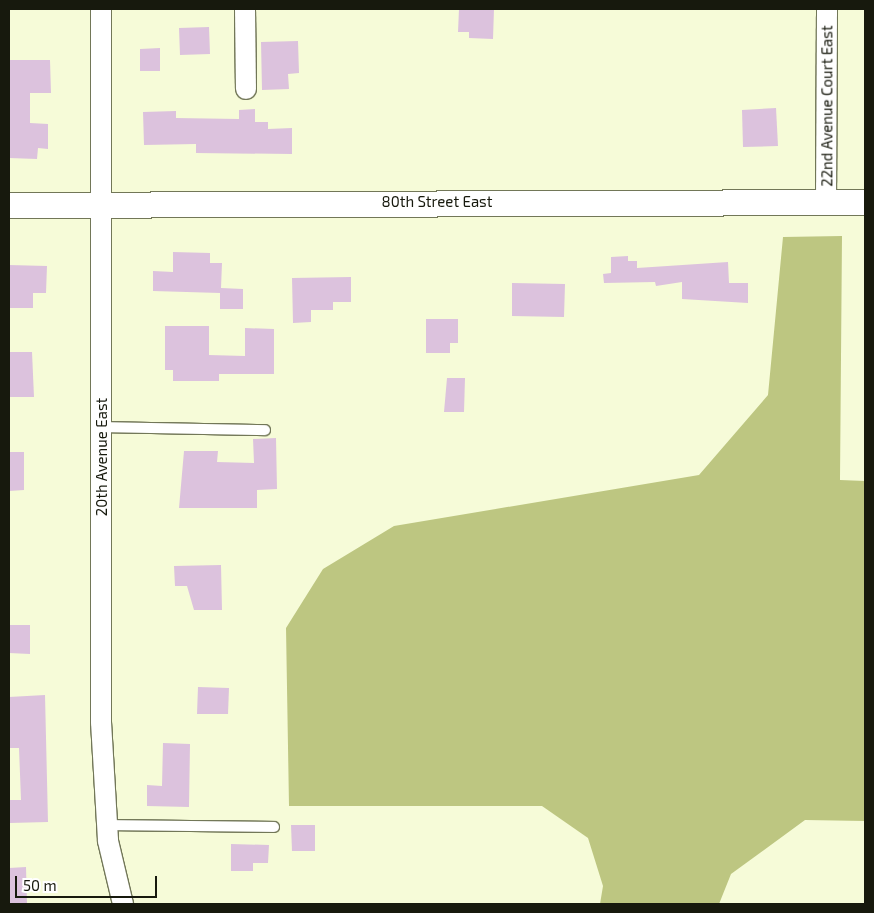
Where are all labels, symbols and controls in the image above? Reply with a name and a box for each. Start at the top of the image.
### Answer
street label: 22nd Avenue Court East [818,25,836,187]
street label: 80th Street East [382,193,492,211]
street label: 20th Avenue East [93,398,111,516]
scale bar [18,866,160,898]
text: 50 m [23,876,57,894]

